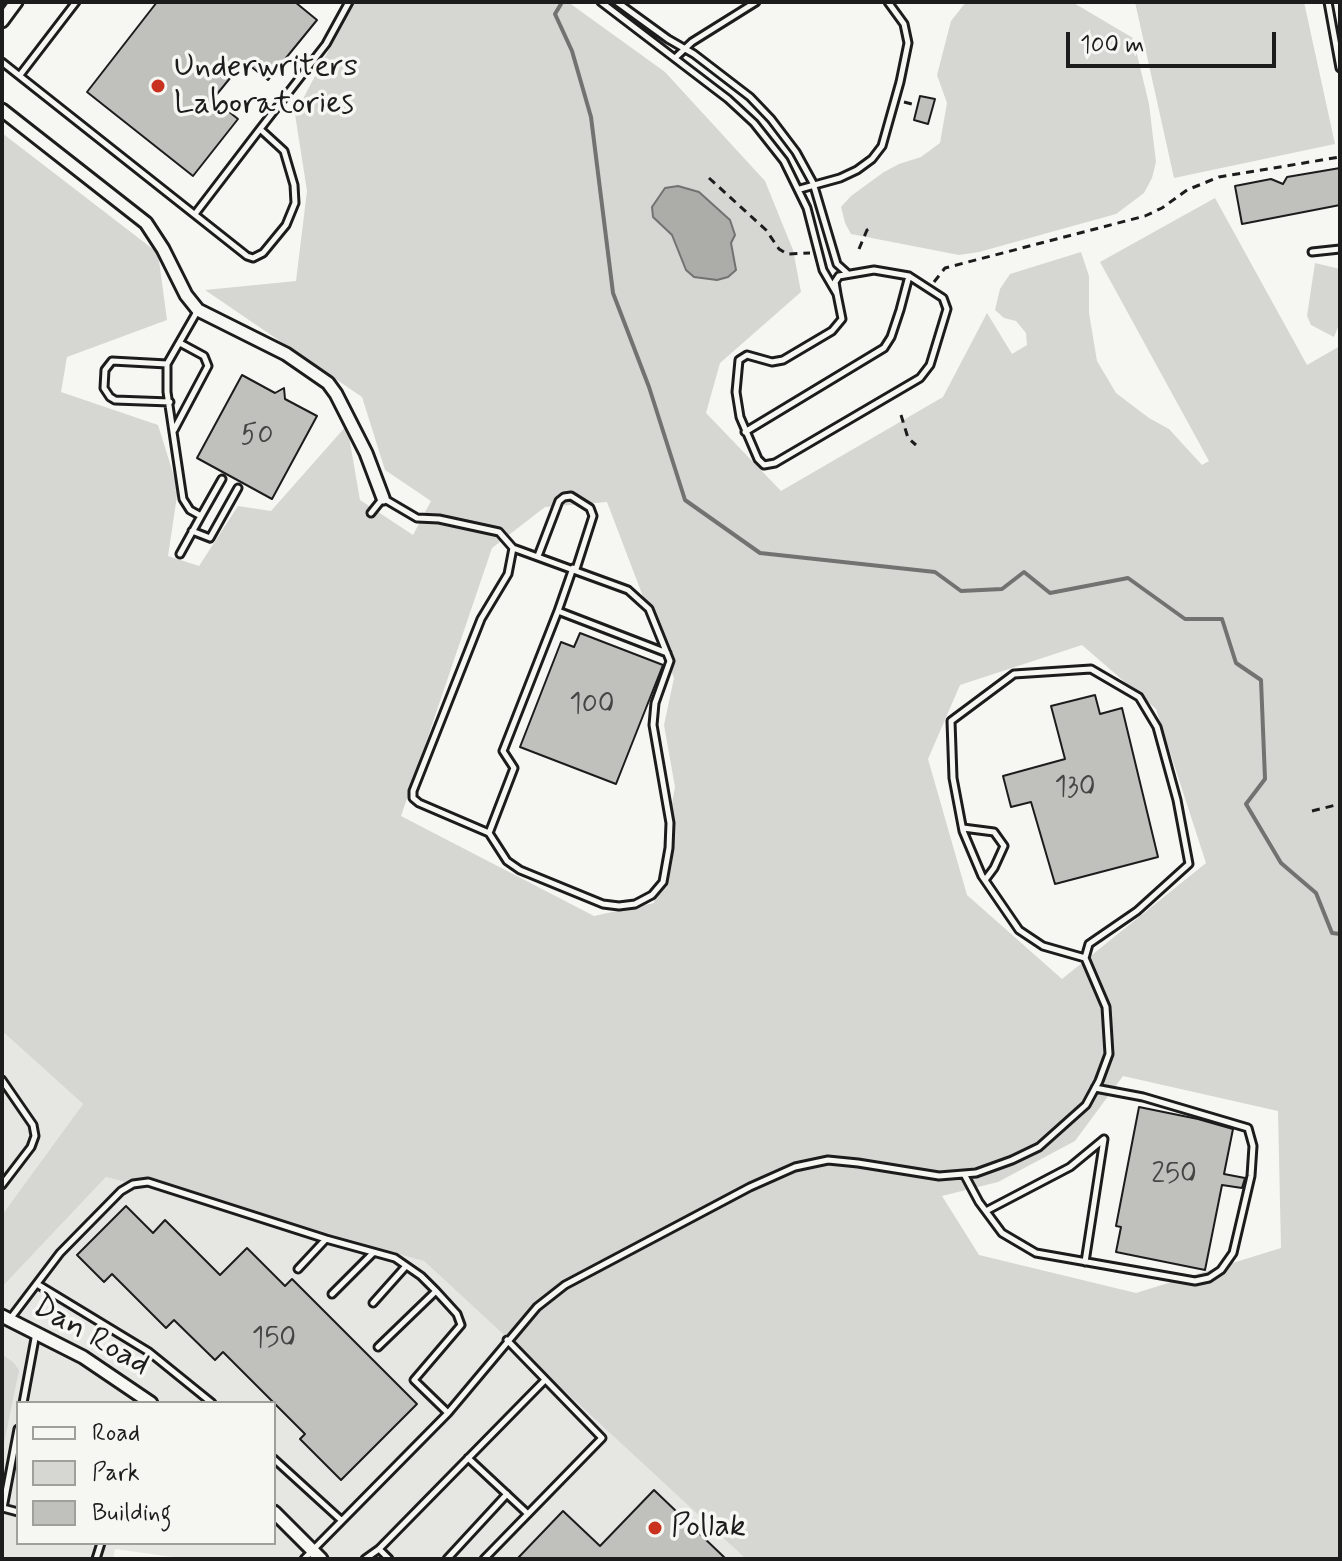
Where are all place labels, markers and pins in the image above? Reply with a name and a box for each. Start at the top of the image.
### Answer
place label: Underwriters Laboratories [174,49,358,124]
marker: Underwriters Laboratories [149,77,167,95]
place label: Pollak [671,1509,746,1547]
marker: Pollak [646,1519,664,1537]

